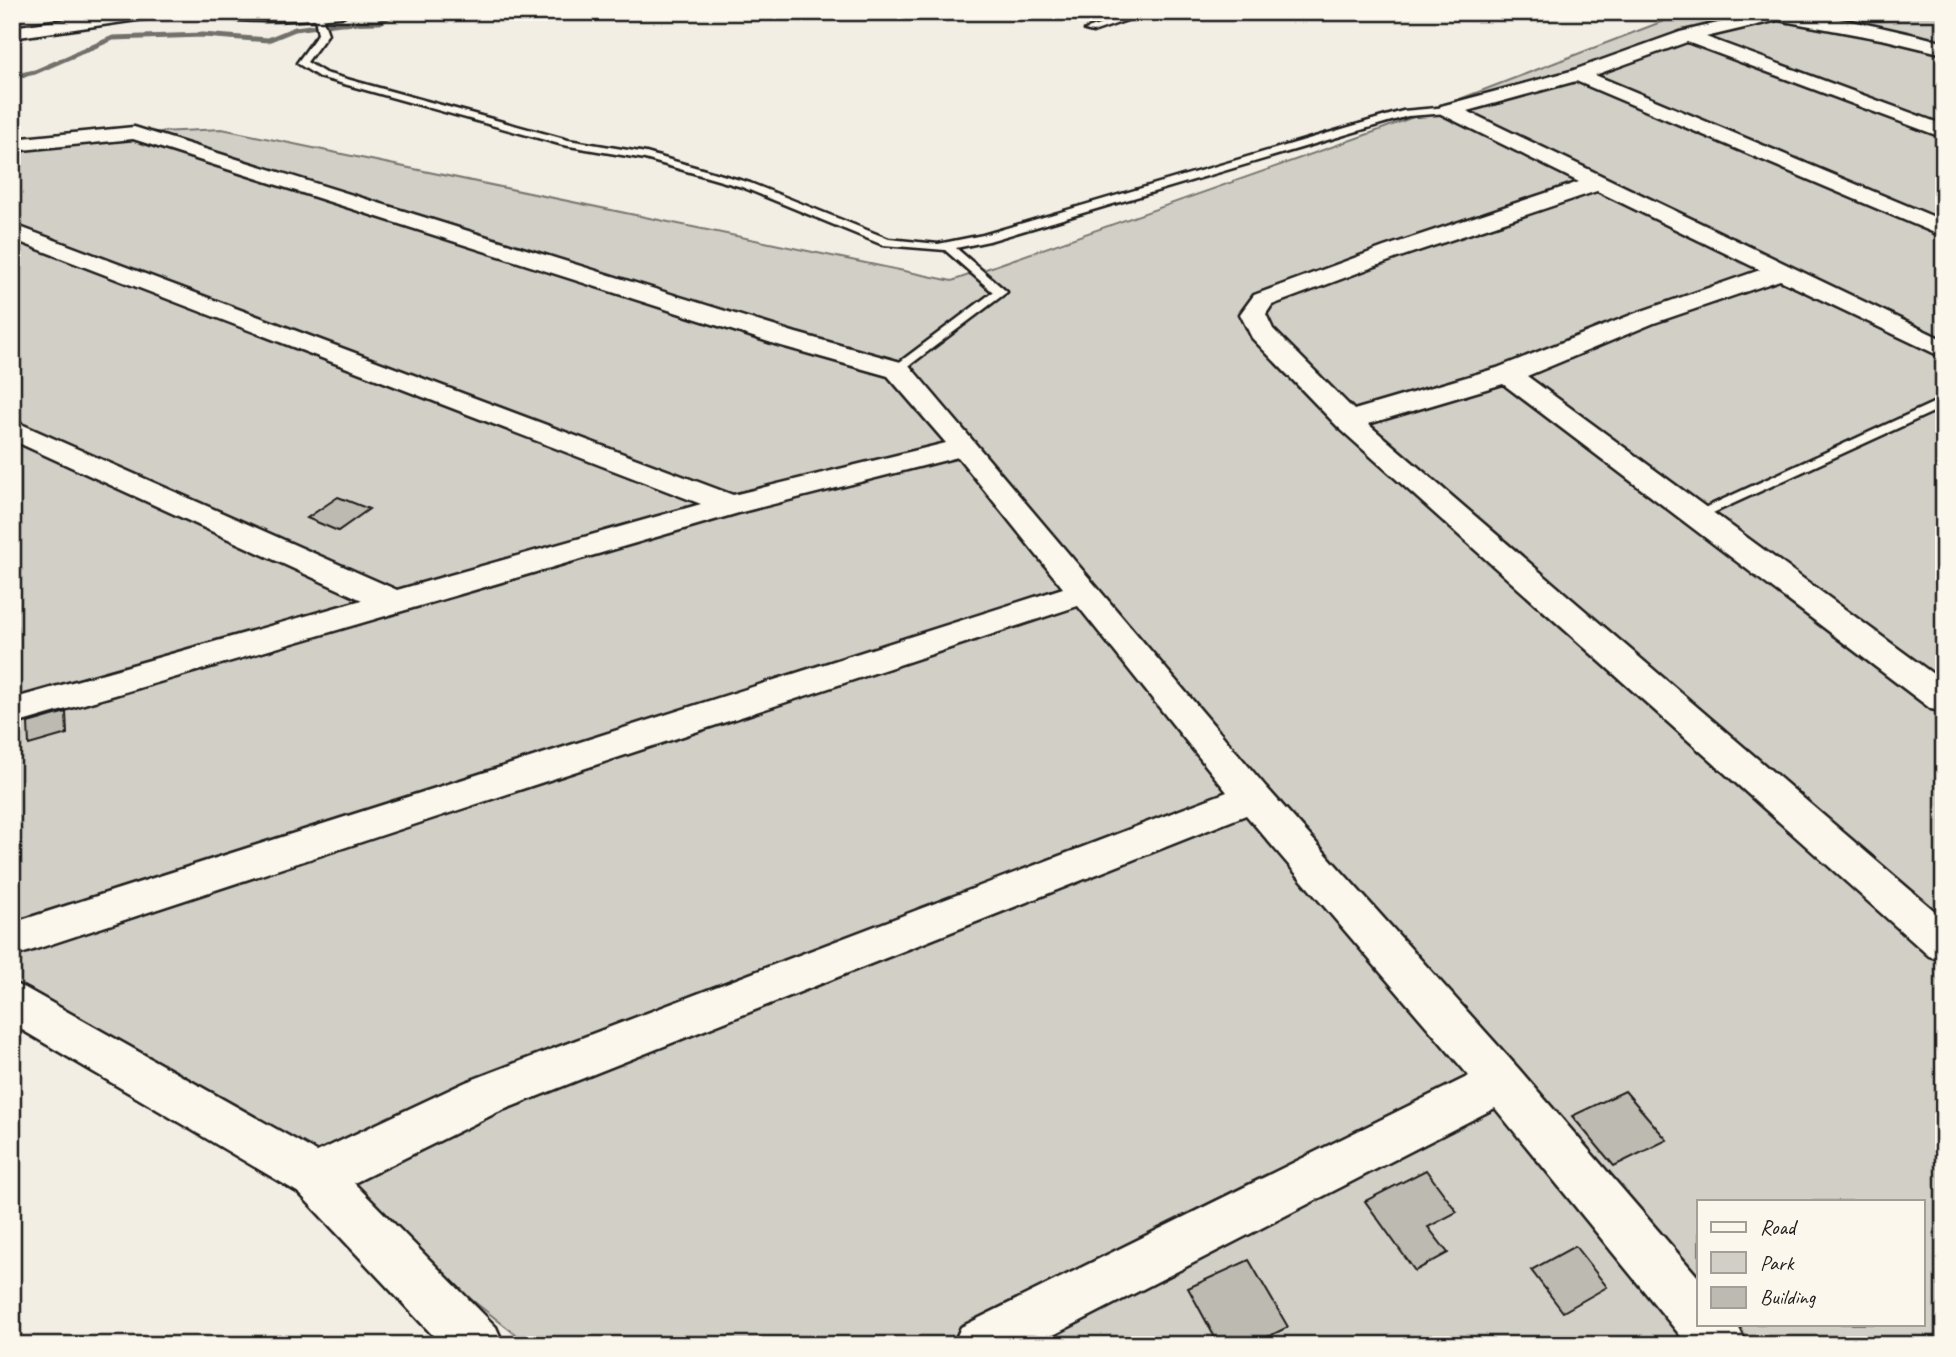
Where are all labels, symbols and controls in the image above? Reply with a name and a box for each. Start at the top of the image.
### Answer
legend [1697,1200,1924,1326]
text: Road [1760,1214,1799,1240]
text: Park [1760,1250,1795,1276]
text: Building [1760,1284,1817,1310]

